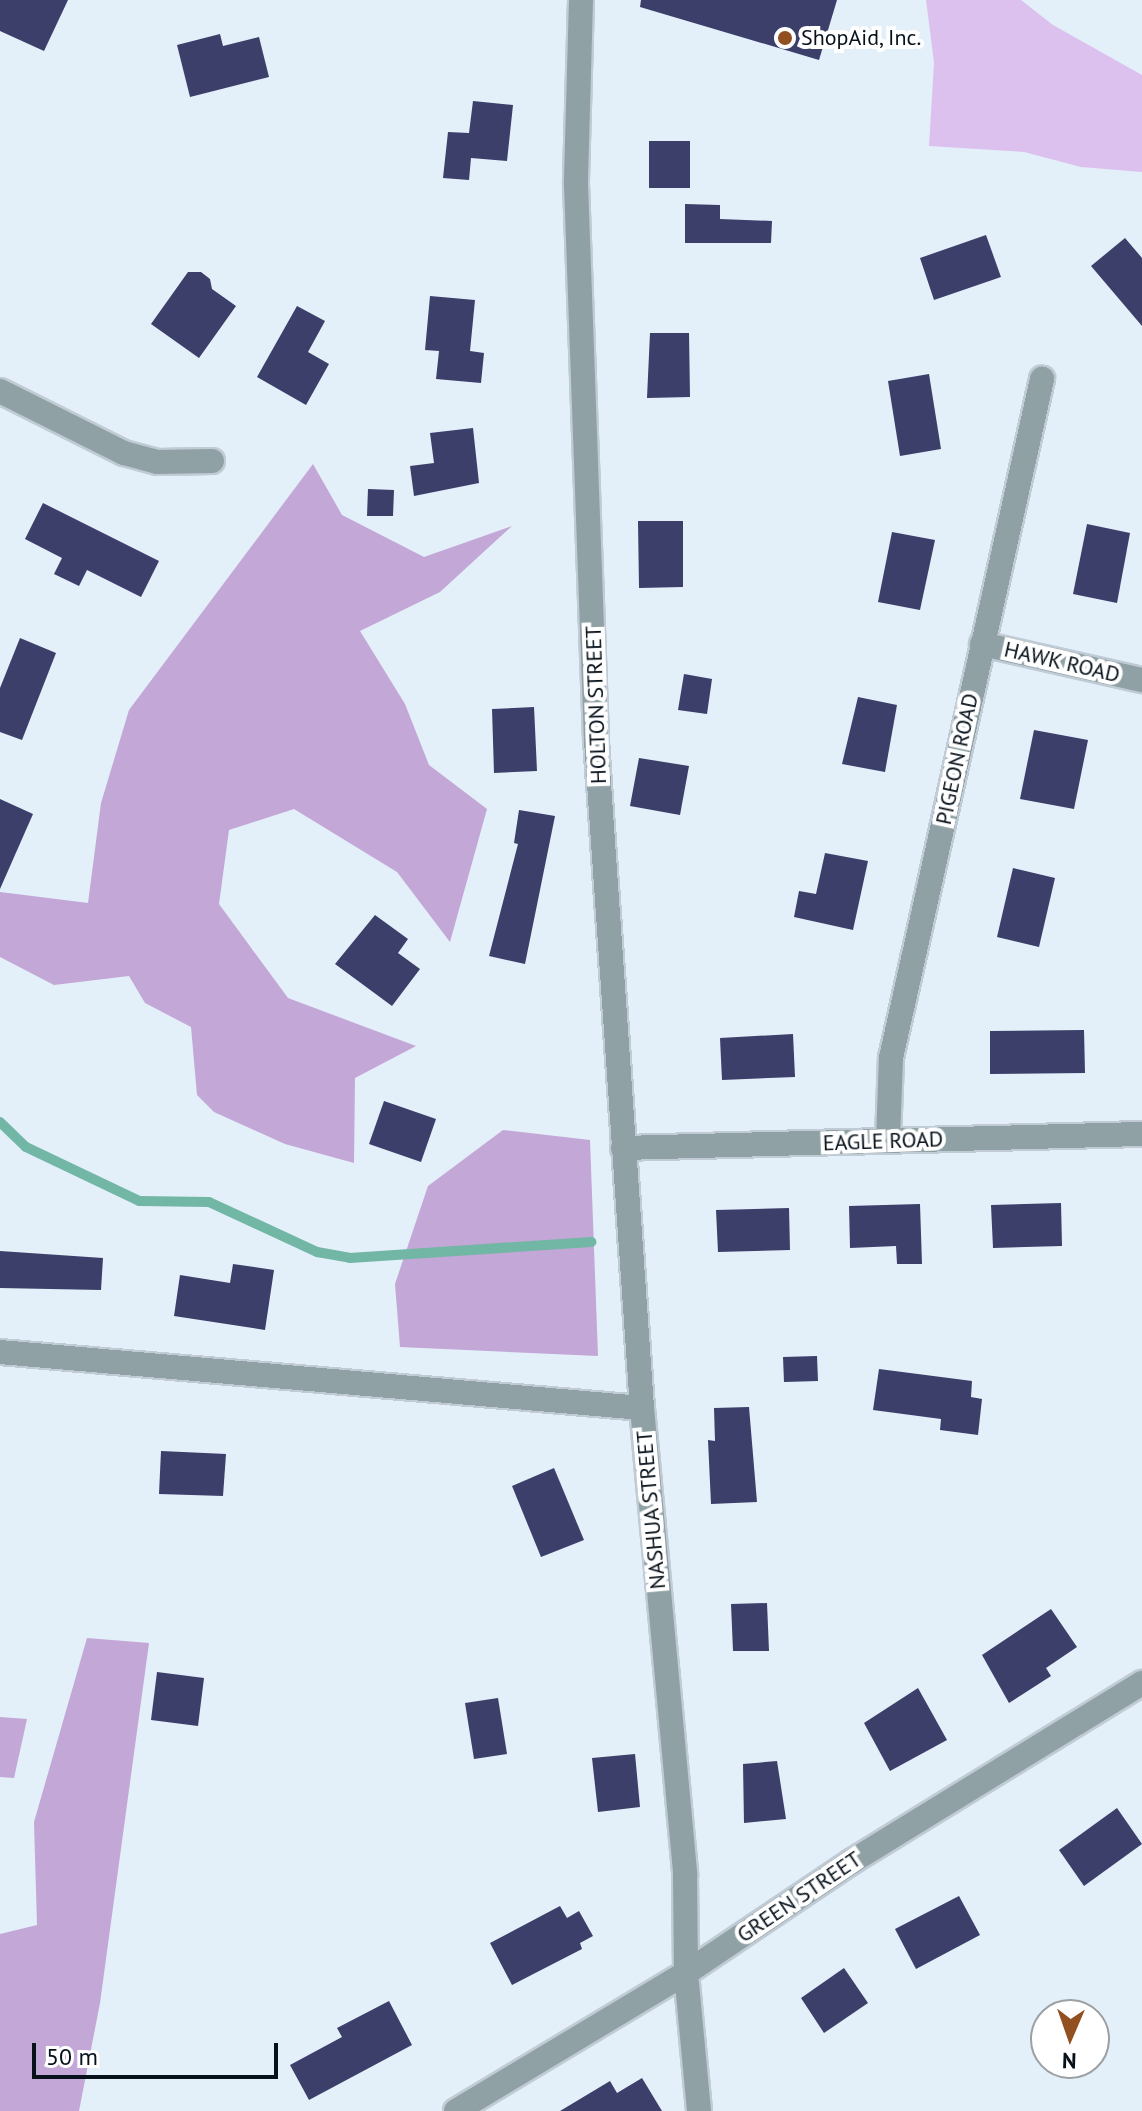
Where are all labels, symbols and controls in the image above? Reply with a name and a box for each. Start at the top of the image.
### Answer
place label: ShopAid, Inc. [801,25,923,51]
marker: ShopAid, Inc. [776,29,794,47]
street label: HOLTON STREET [580,625,612,785]
street label: HAWK ROAD [1001,636,1123,688]
street label: PIGEON ROAD [930,691,984,827]
street label: EAGLE ROAD [822,1126,944,1156]
street label: NASHUA STREET [631,1429,671,1591]
street label: GREEN STREET [732,1846,866,1948]
north arrow [1030,1999,1110,2079]
scale bar [36,2027,282,2077]
text: 50 m [46,2041,98,2072]
text: N [1062,2047,1077,2075]

